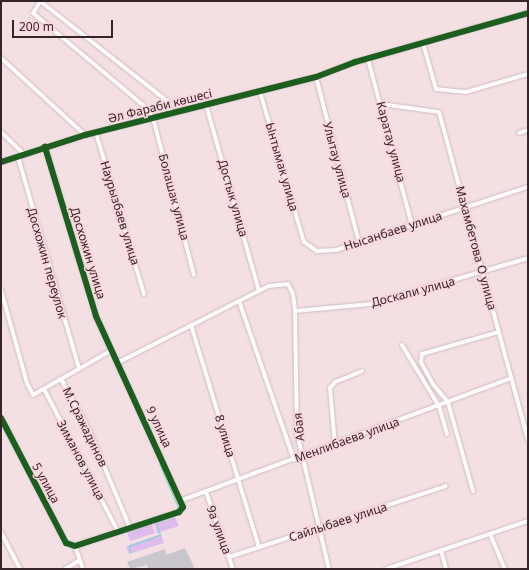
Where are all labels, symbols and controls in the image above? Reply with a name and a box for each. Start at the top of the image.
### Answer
scale bar [14,12,115,38]
text: 200 m [19,18,54,35]
street label: Әл Фараби көшесі [106,86,214,126]
street label: Каратау улица [373,100,409,184]
street label: Улытау улица [320,120,354,200]
street label: Ынтымак улица [262,121,302,213]
street label: Болашак улица [156,152,192,242]
street label: Достык улица [215,158,251,238]
street label: Наурызбаев улица [97,159,143,267]
street label: Махамбетова О улица [452,184,500,312]
street label: Досхожин улица [67,205,109,301]
street label: Досхожин переулок [24,206,70,320]
street label: Нысанбаев улица [342,208,444,254]
street label: Доскали улица [369,274,457,310]
street label: М.Сражадинов [59,385,111,469]
street label: 9 улица [143,404,175,450]
street label: Абая [290,412,308,442]
street label: 8 улица [212,413,238,459]
street label: Менлибаева улица [293,414,401,466]
street label: Зиманов улица [54,417,108,503]
street label: 5 улица [29,460,63,506]
street label: Сайлыбаев улица [287,499,389,545]
street label: 9а улица [204,504,234,556]

